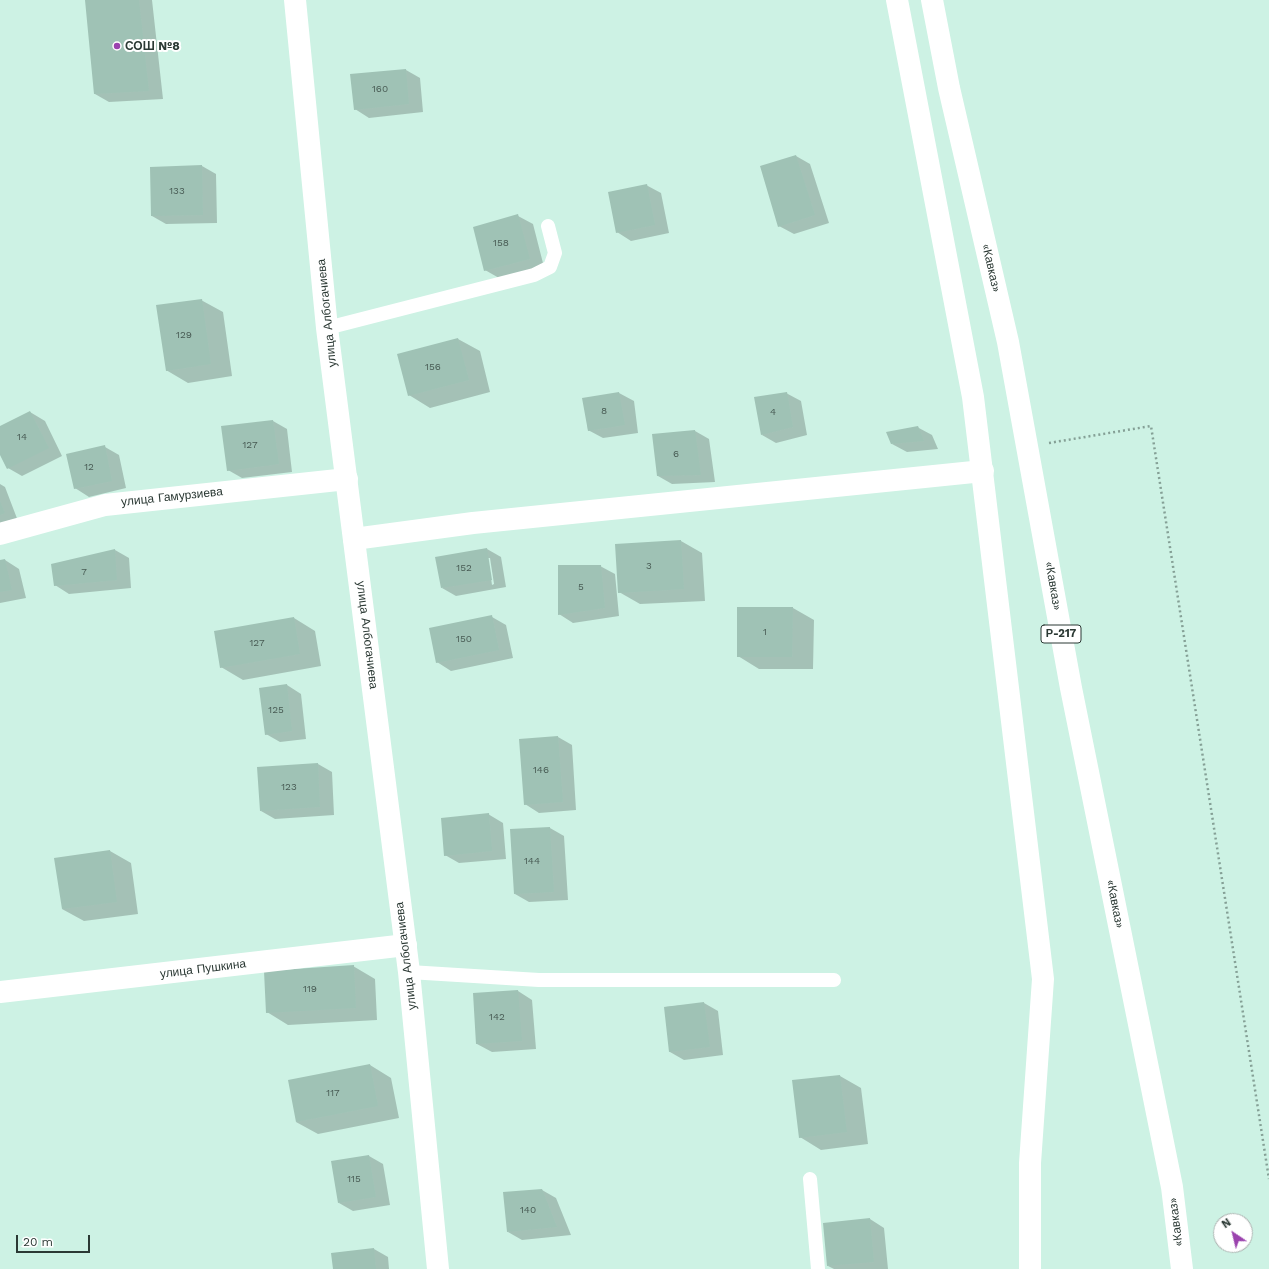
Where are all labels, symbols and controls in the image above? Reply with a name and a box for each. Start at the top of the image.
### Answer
place label: СОШ №8 [125,39,180,53]
marker: СОШ №8 [112,41,122,51]
house number: 160 [372,83,388,95]
house number: 133 [169,185,185,197]
house number: 158 [493,237,509,249]
street label: «Кавказ» [978,242,1004,294]
street label: улица Албогачиева [314,258,340,368]
house number: 129 [176,329,192,341]
house number: 156 [425,361,441,373]
house number: 8 [601,405,607,417]
house number: 4 [770,406,776,418]
house number: 14 [17,431,27,443]
house number: 127 [242,439,258,451]
house number: 6 [673,448,679,460]
house number: 12 [84,461,94,473]
street label: улица Гамурзиева [120,485,224,509]
house number: 3 [646,560,652,572]
street label: «Кавказ» [1042,560,1064,612]
house number: 152 [456,562,472,574]
house number: 7 [81,566,87,578]
street label: улица Албогачиева [353,580,381,690]
house number: 5 [578,581,584,593]
road number: Р-217 [1041,625,1081,643]
house number: 1 [763,626,767,638]
house number: 150 [456,633,472,645]
house number: 127 [249,637,265,649]
house number: 125 [268,704,284,716]
house number: 146 [533,764,549,776]
house number: 123 [281,781,297,793]
house number: 144 [524,855,540,867]
street label: «Кавказ» [1103,878,1127,930]
street label: улица Албогачиева [392,901,420,1011]
street label: улица Пушкина [159,957,247,981]
house number: 119 [303,983,317,995]
house number: 142 [489,1011,505,1023]
house number: 117 [326,1087,340,1099]
house number: 115 [347,1173,361,1185]
street label: «Кавказ» [1166,1197,1186,1247]
house number: 140 [520,1204,536,1216]
north arrow [1213,1213,1253,1253]
text: N [1219,1216,1233,1231]
scale bar [18,1227,92,1253]
text: 20 m [23,1235,53,1249]

